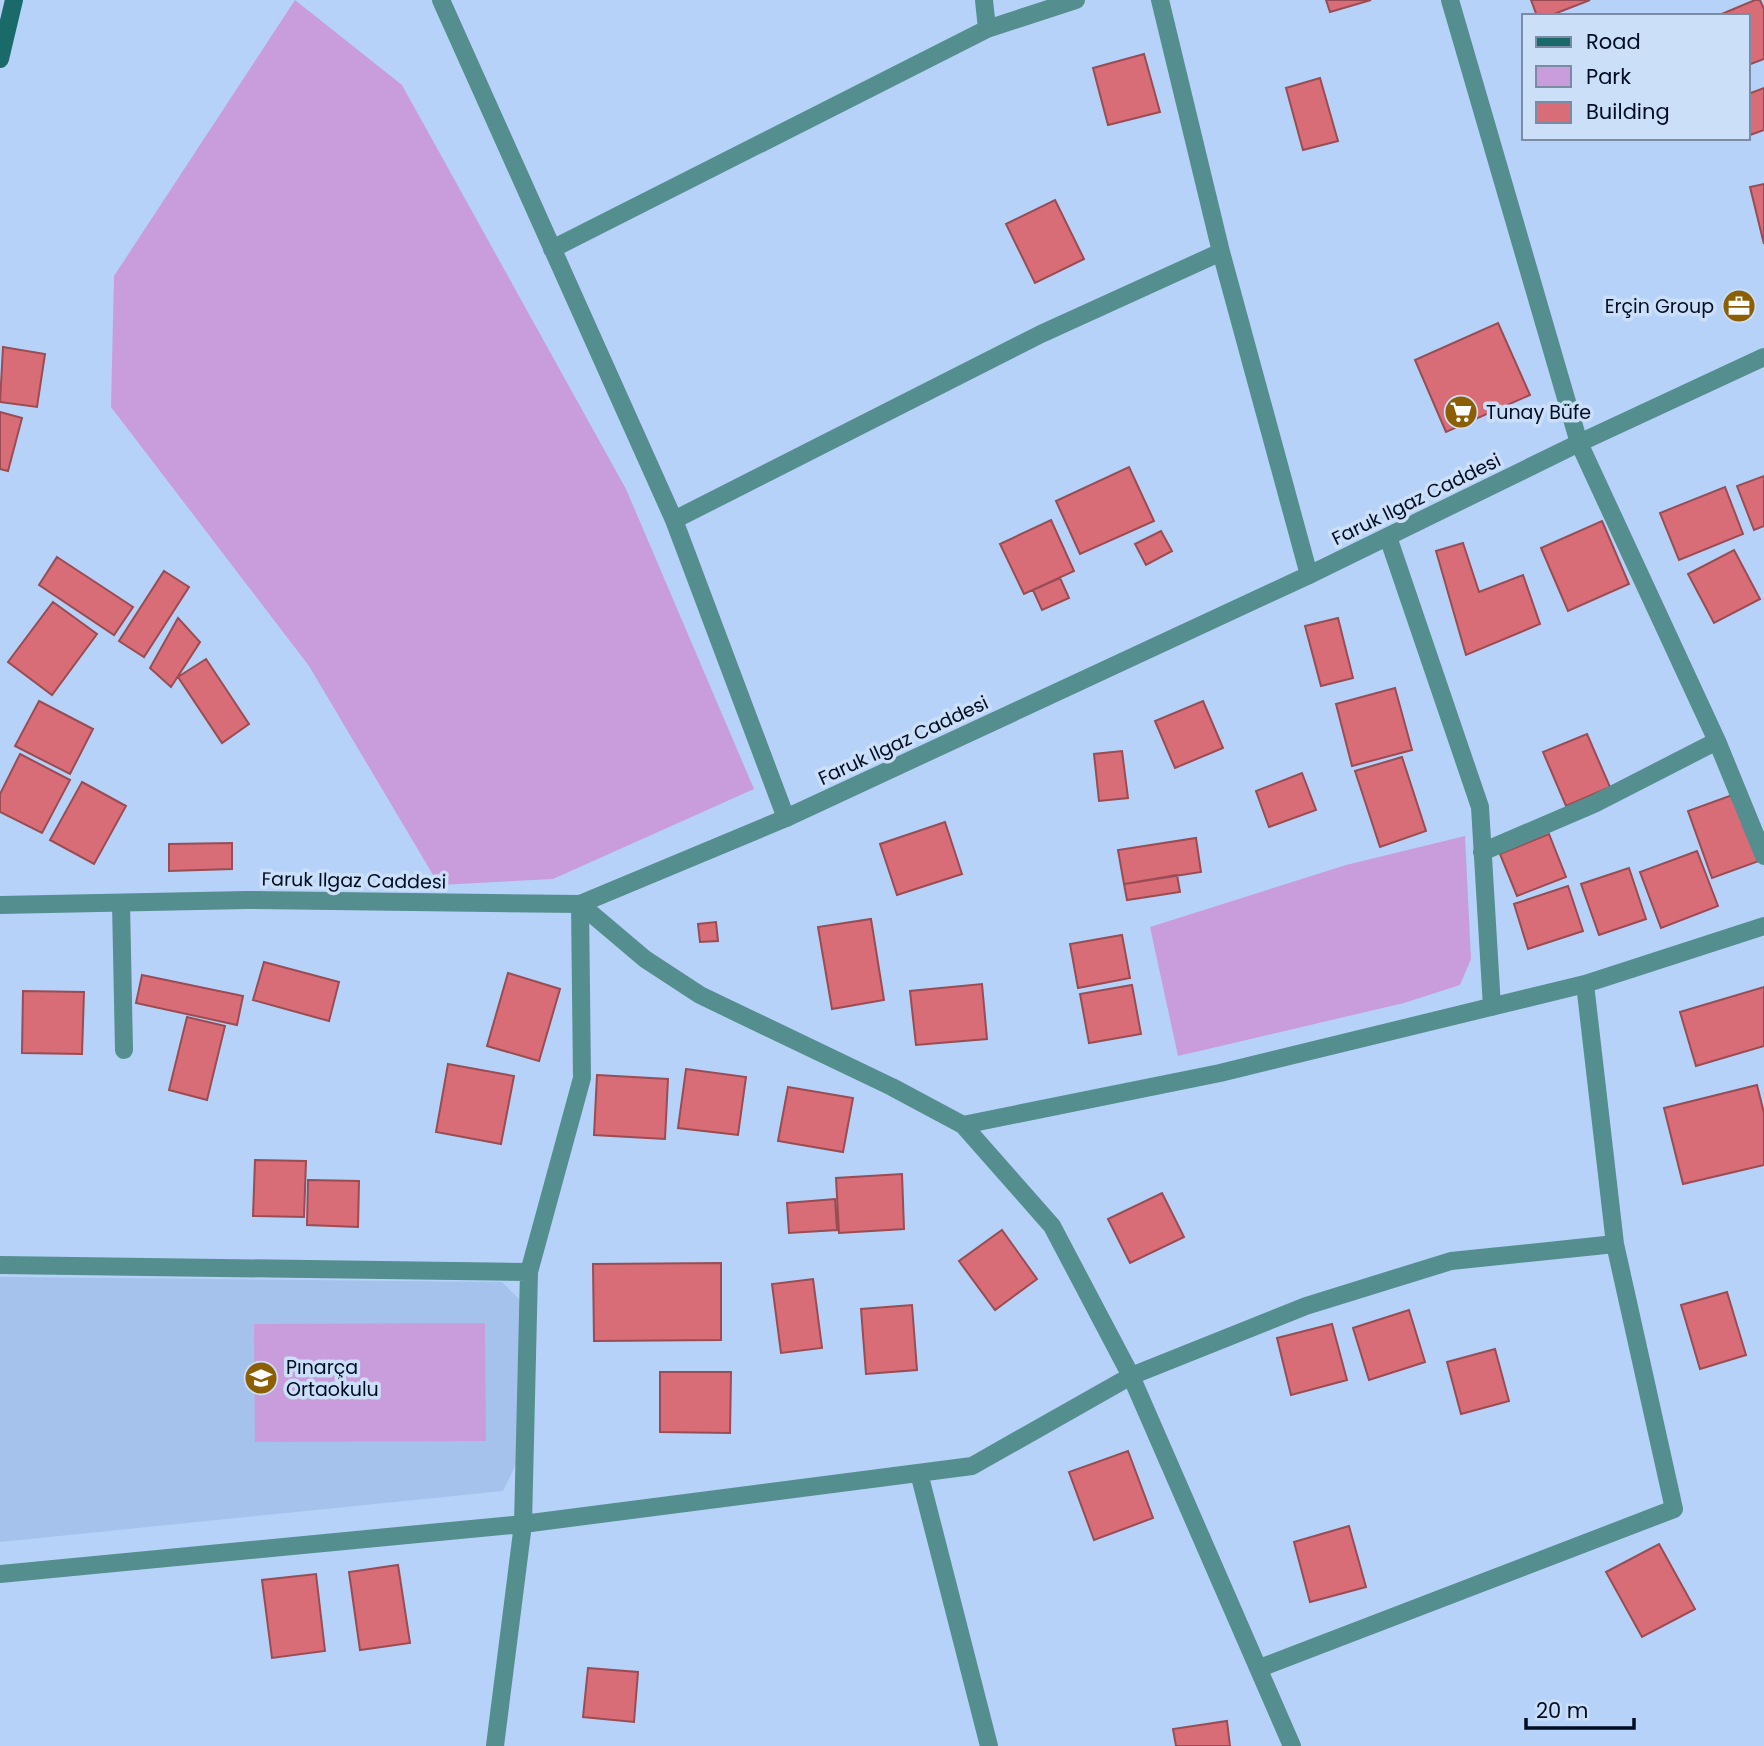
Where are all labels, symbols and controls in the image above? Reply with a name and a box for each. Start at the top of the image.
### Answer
legend [1522,14,1750,140]
text: Road [1586,27,1641,56]
text: Park [1586,62,1631,91]
text: Building [1586,97,1670,126]
office icon: Erçin Group [1720,287,1758,325]
place label: Erçin Group [1605,293,1714,320]
supermarket icon: Tunay Büfe [1442,393,1480,431]
place label: Tunay Büfe [1486,399,1591,426]
street label: Faruk Ilgaz Caddesi [1327,447,1505,552]
street label: Faruk Ilgaz Caddesi [814,689,993,792]
street label: Faruk Ilgaz Caddesi [261,865,447,896]
place label: Pınarça Ortaokulu [286,1354,379,1403]
school or university icon: Pınarça Ortaokulu [242,1359,280,1397]
scale bar [1526,1686,1634,1730]
text: 20 m [1536,1696,1589,1725]

